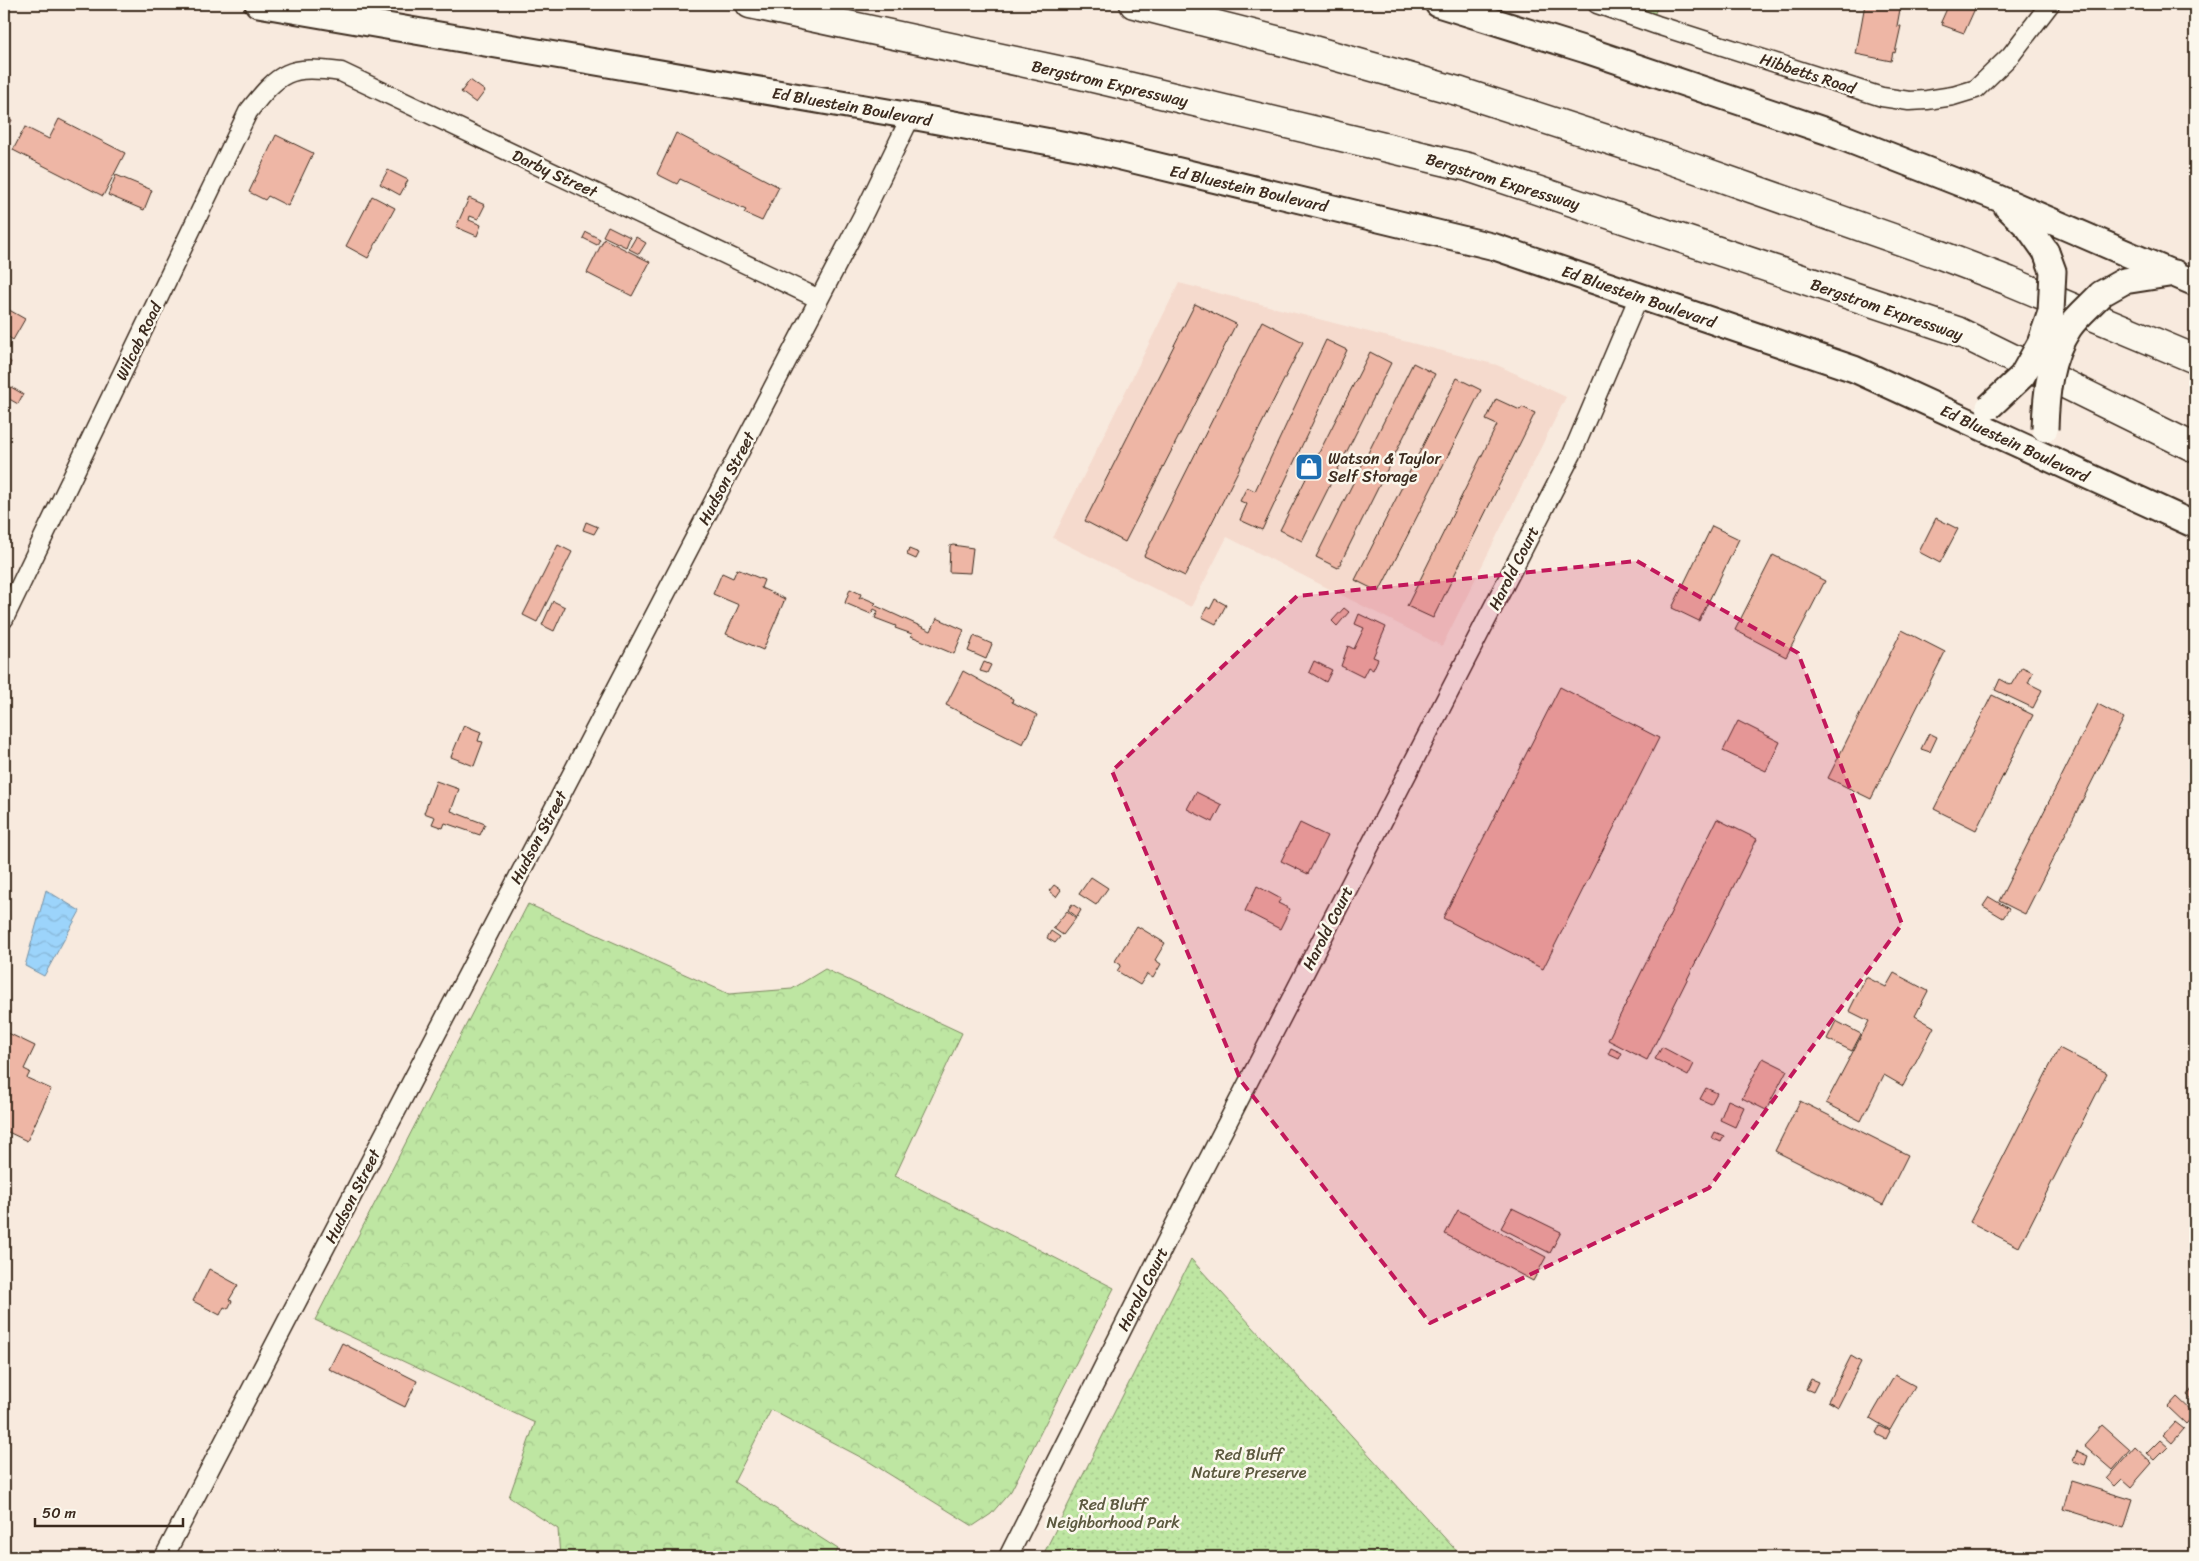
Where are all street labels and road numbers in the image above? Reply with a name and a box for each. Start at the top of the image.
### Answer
street label: Hibbetts Road [1756,44,1861,103]
street label: Bergstrom Expressway [1029,51,1192,116]
street label: Ed Bluestein Boulevard [770,78,935,135]
street label: Darby Street [507,141,603,206]
street label: Bergstrom Expressway [1422,144,1584,219]
street label: Ed Bluestein Boulevard [1167,156,1332,221]
street label: Ed Bluestein Boulevard [1558,256,1721,337]
street label: Bergstrom Expressway [1806,270,1968,349]
street label: Wilcab Road [107,296,171,385]
street label: Ed Bluestein Boulevard [1935,396,2095,491]
street label: Hudson Street [690,426,764,530]
street label: Harold Court [1480,521,1547,615]
street label: Hudson Street [502,785,576,889]
street label: Harold Court [1294,881,1361,975]
street label: Hudson Street [316,1143,389,1249]
street label: Harold Court [1109,1242,1176,1336]

